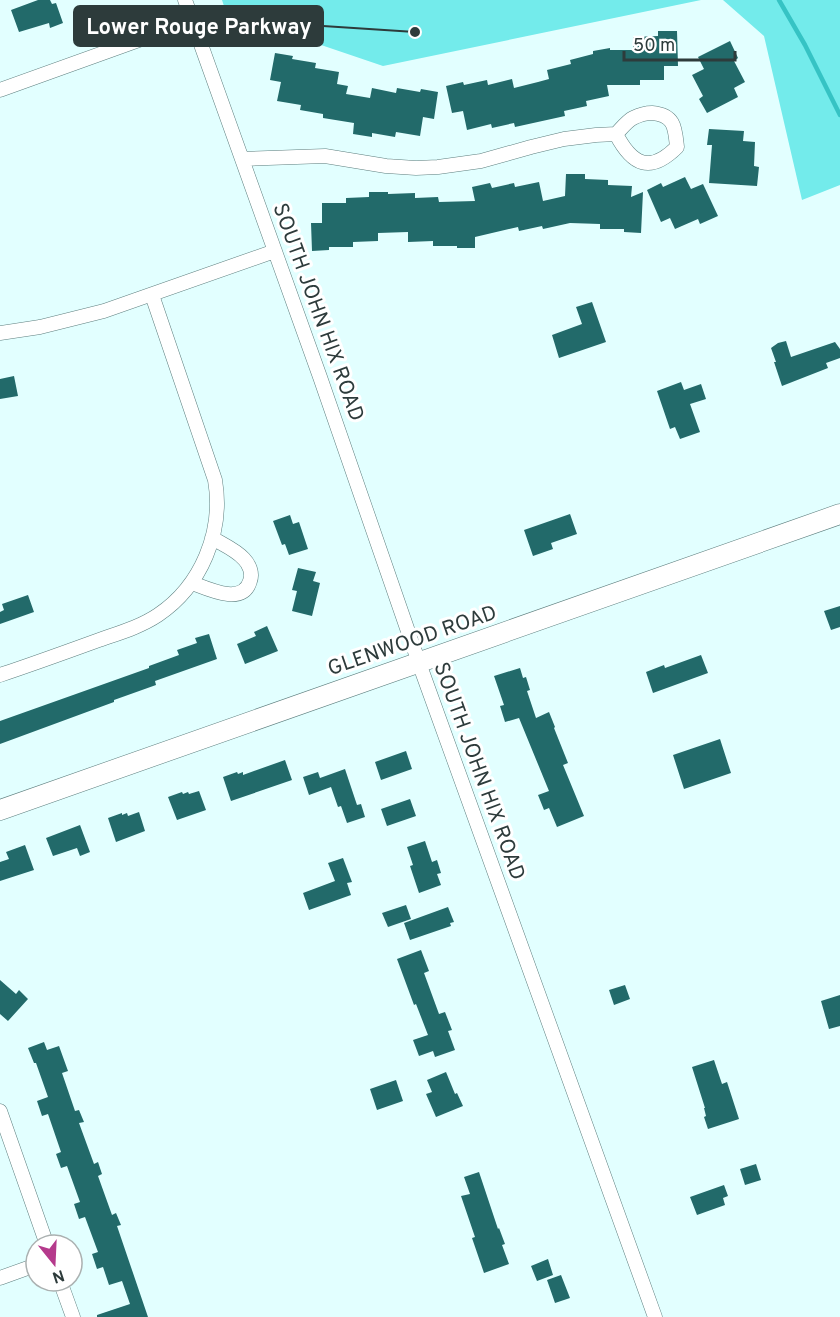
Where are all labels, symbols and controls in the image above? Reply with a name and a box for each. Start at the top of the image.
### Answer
callout: Lower Rouge Parkway [74,6,323,46]
text: Lower Rouge Parkway [86,15,312,42]
scale bar [624,24,735,62]
text: 50 m [633,35,675,58]
street label: SOUTH JOHN HIX ROAD [266,200,370,425]
street label: GLENWOOD ROAD [324,600,501,683]
street label: SOUTH JOHN HIX ROAD [427,659,531,884]
north arrow [24,1233,84,1293]
text: N [49,1264,67,1287]

